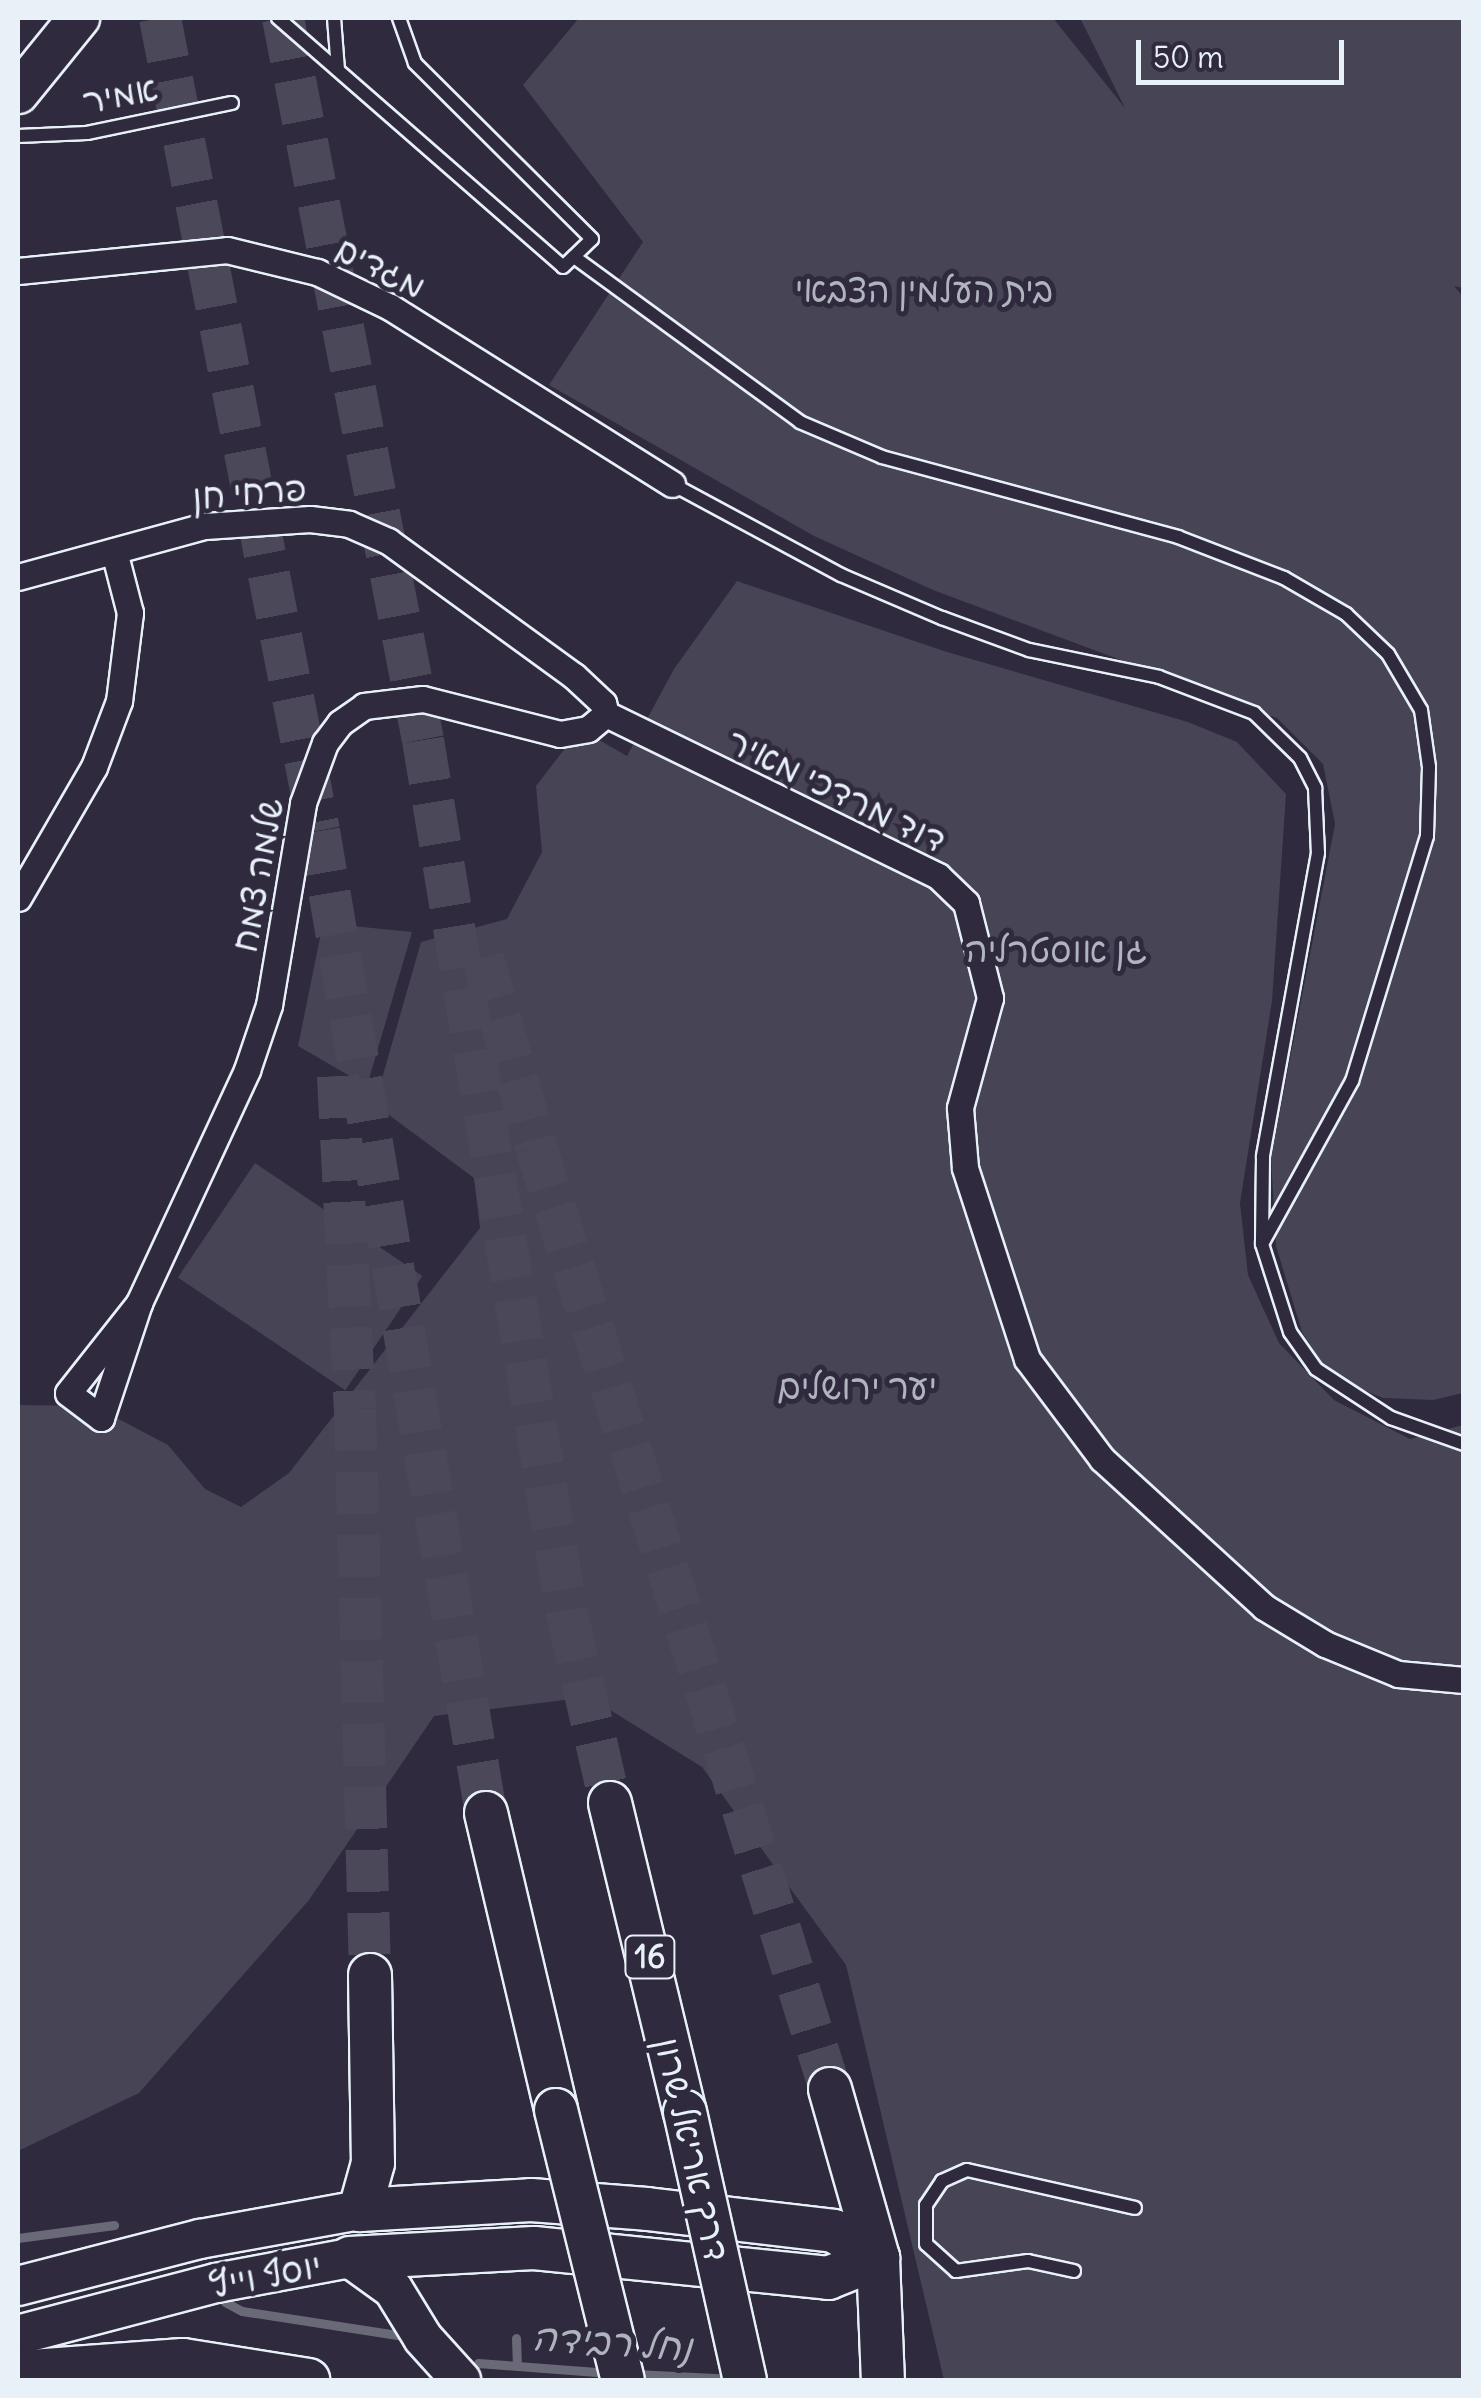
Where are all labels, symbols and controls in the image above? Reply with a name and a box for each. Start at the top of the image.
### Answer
scale bar [1141,20,1348,82]
text: 50 m [1153,38,1223,76]
street label: אמיר [79,66,161,122]
street label: מגדים [329,227,433,307]
park label: בית העלמין הצבאי [795,268,1053,310]
street label: פרחי חן [190,466,308,518]
street label: דוד מרדכי מאיר [721,719,953,861]
street label: שלמה צמח [223,795,291,955]
park label: גן אוסטרליה [965,928,1147,970]
park label: יער ירושלים [777,1365,937,1407]
road number: 16 [622,1930,678,1984]
street label: דרך אריאל שרון [647,2033,739,2265]
street label: יוסף וייץ [205,2244,325,2306]
water label: נחל רבידה [531,2314,693,2370]

